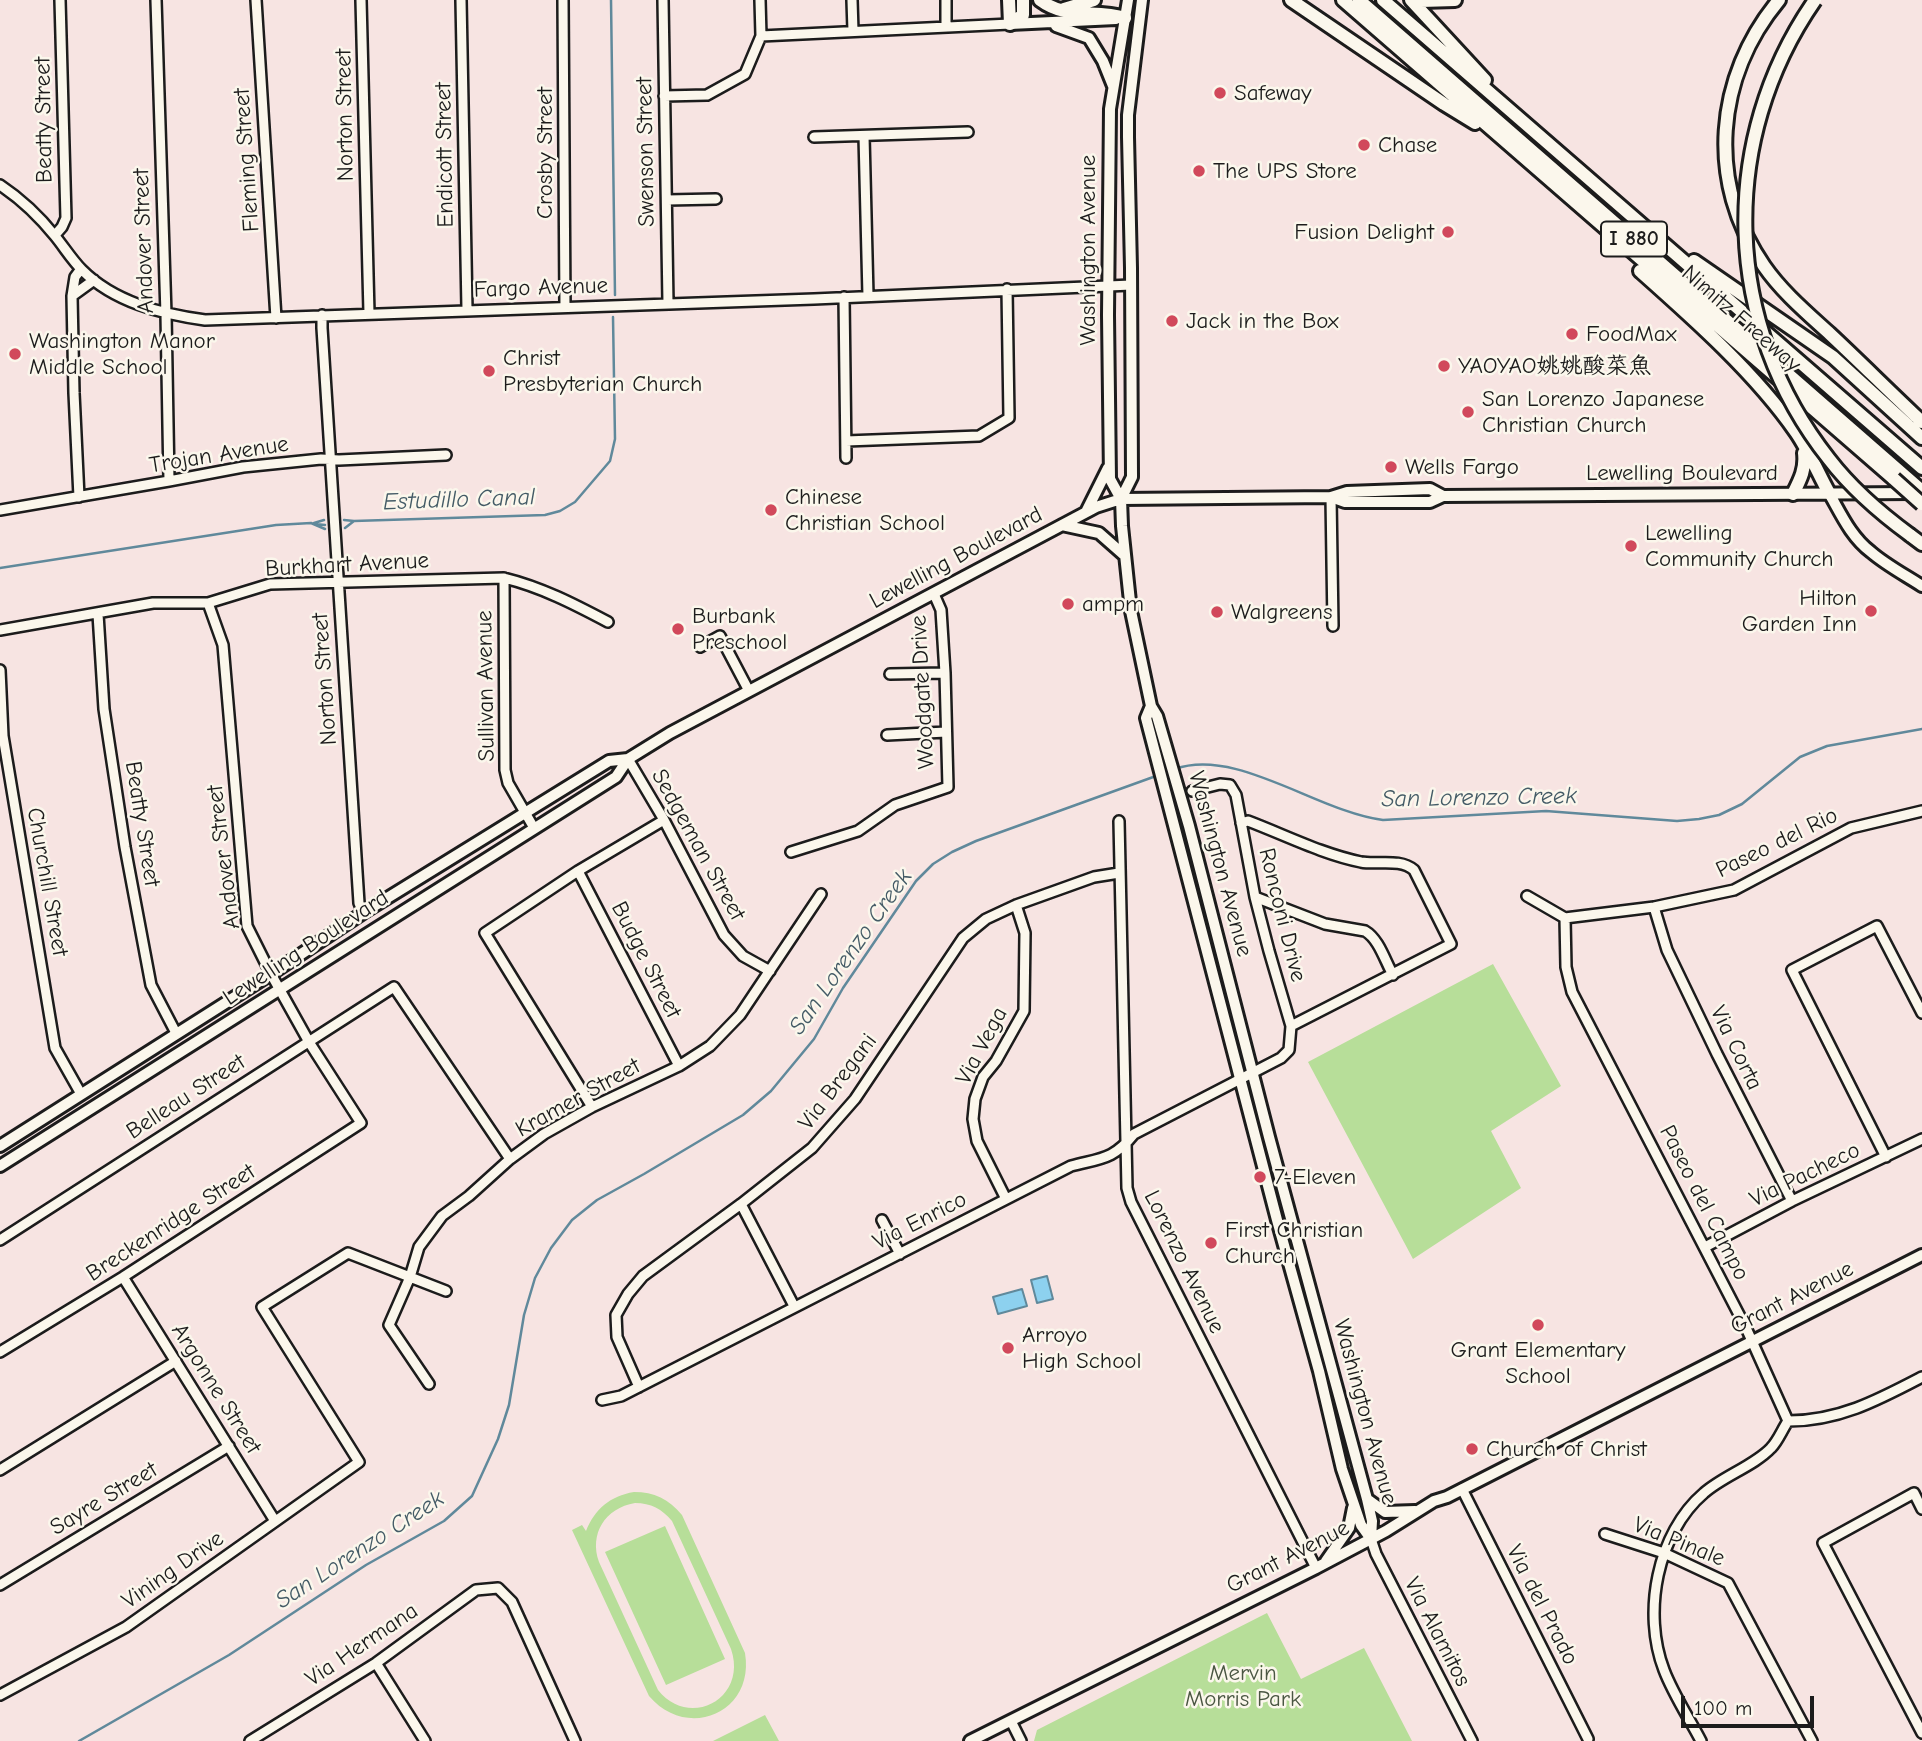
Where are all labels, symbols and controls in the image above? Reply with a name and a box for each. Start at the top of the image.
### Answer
street label: Norton Street [330,49,360,181]
street label: Beatty Street [29,57,59,183]
street label: Swenson Street [631,77,661,227]
place label: Safeway [1234,79,1312,107]
street label: Endicott Street [430,82,460,228]
marker: Safeway [1212,85,1228,101]
street label: Fleming Street [228,87,266,233]
street label: Crosby Street [531,87,559,219]
place label: Chase [1378,131,1437,159]
marker: Chase [1356,137,1372,153]
street label: Washington Avenue [1074,155,1102,345]
place label: The UPS Store [1213,157,1357,185]
marker: The UPS Store [1191,163,1207,179]
street label: Andover Street [128,168,160,314]
place label: Fusion Delight [1294,218,1434,246]
road number: I 880 [1601,222,1667,256]
marker: Fusion Delight [1440,224,1456,240]
street label: Nimitz Freeway [1676,260,1806,378]
street label: Fargo Avenue [473,272,609,304]
place label: Jack in the Box [1186,307,1339,335]
marker: Jack in the Box [1164,313,1180,329]
place label: FoodMax [1586,320,1677,348]
marker: FoodMax [1564,326,1580,342]
place label: Washington Manor Middle School [29,327,215,381]
place label: Christ Presbyterian Church [503,344,702,398]
marker: Washington Manor Middle School [7,346,23,362]
place label: YAOYAO姚姚酸菜魚 [1458,352,1651,380]
marker: YAOYAO姚姚酸菜魚 [1436,358,1452,374]
marker: Christ Presbyterian Church [481,363,497,379]
place label: San Lorenzo Japanese Christian Church [1482,385,1704,439]
marker: San Lorenzo Japanese Christian Church [1460,404,1476,420]
street label: Trojan Avenue [147,430,291,480]
place label: Wells Fargo [1405,453,1519,481]
marker: Wells Fargo [1383,459,1399,475]
street label: Lewelling Boulevard [1586,459,1778,487]
water label: Estudillo Canal [383,483,535,517]
place label: Chinese Christian School [785,483,945,537]
street label: Lewelling Boulevard [865,501,1047,615]
marker: Chinese Christian School [763,502,779,518]
place label: Lewelling Community Church [1645,519,1834,573]
marker: Lewelling Community Church [1623,538,1639,554]
street label: Burkhart Avenue [264,547,430,583]
place label: Hilton Garden Inn [1742,584,1857,638]
place label: ampm [1082,590,1144,618]
marker: ampm [1060,596,1076,612]
place label: Walgreens [1231,598,1332,626]
place label: Burbank Preschool [692,602,787,656]
marker: Hilton Garden Inn [1863,603,1879,619]
marker: Walgreens [1209,604,1225,620]
street label: Sullivan Avenue [471,610,501,762]
street label: Norton Street [307,612,343,746]
street label: Woodgate Drive [905,614,941,770]
marker: Burbank Preschool [670,621,686,637]
street label: Beatty Street [118,759,166,889]
street label: Sedgeman Street [645,764,751,926]
street label: Washington Avenue [1182,768,1258,960]
water label: San Lorenzo Creek [1381,782,1577,814]
street label: Andover Street [201,783,247,931]
street label: Paseo del Rio [1712,802,1842,884]
street label: Churchill Street [20,805,74,959]
street label: Ronconi Drive [1252,845,1312,985]
water label: San Lorenzo Creek [783,864,919,1040]
street label: Lewelling Boulevard [218,884,394,1012]
street label: Budge Street [605,897,687,1023]
street label: Via Corta [1704,1001,1768,1095]
street label: Via Vega [950,1003,1014,1089]
street label: Via Bregani [793,1028,883,1136]
street label: Belleau Street [121,1048,251,1146]
street label: Kramer Street [511,1052,645,1144]
street label: Paseo del Campo [1653,1121,1755,1285]
street label: Via Pacheco [1745,1136,1865,1214]
street label: Breckenridge Street [81,1158,261,1288]
place label: 7-Eleven [1274,1163,1356,1191]
marker: 7-Eleven [1252,1169,1268,1185]
street label: Via Enrico [869,1186,971,1256]
street label: Lorenzo Avenue [1138,1186,1230,1338]
place label: First Christian Church [1225,1216,1363,1270]
marker: First Christian Church [1203,1235,1219,1251]
street label: Grant Avenue [1726,1255,1858,1341]
street label: Washington Avenue [1327,1316,1403,1508]
marker: Grant Elementary School [1530,1317,1546,1333]
street label: Argonne Street [165,1319,267,1459]
place label: Arroyo High School [1022,1321,1142,1375]
place label: Grant Elementary School [1451,1336,1625,1390]
marker: Arroyo High School [1000,1340,1016,1356]
place label: Church of Christ [1486,1435,1647,1463]
marker: Church of Christ [1464,1441,1480,1457]
street label: Sayre Street [45,1456,163,1542]
water label: San Lorenzo Creek [270,1485,450,1615]
street label: Via Pinale [1629,1511,1729,1573]
street label: Grant Avenue [1222,1514,1354,1600]
street label: Vining Drive [117,1525,229,1615]
street label: Via del Prado [1500,1540,1584,1670]
street label: Via Alamitos [1398,1573,1476,1691]
street label: Via Hermana [300,1597,424,1693]
park label: Mervin Morris Park [1185,1659,1301,1713]
scale bar [1684,1682,1817,1726]
text: 100 m [1694,1696,1752,1720]

